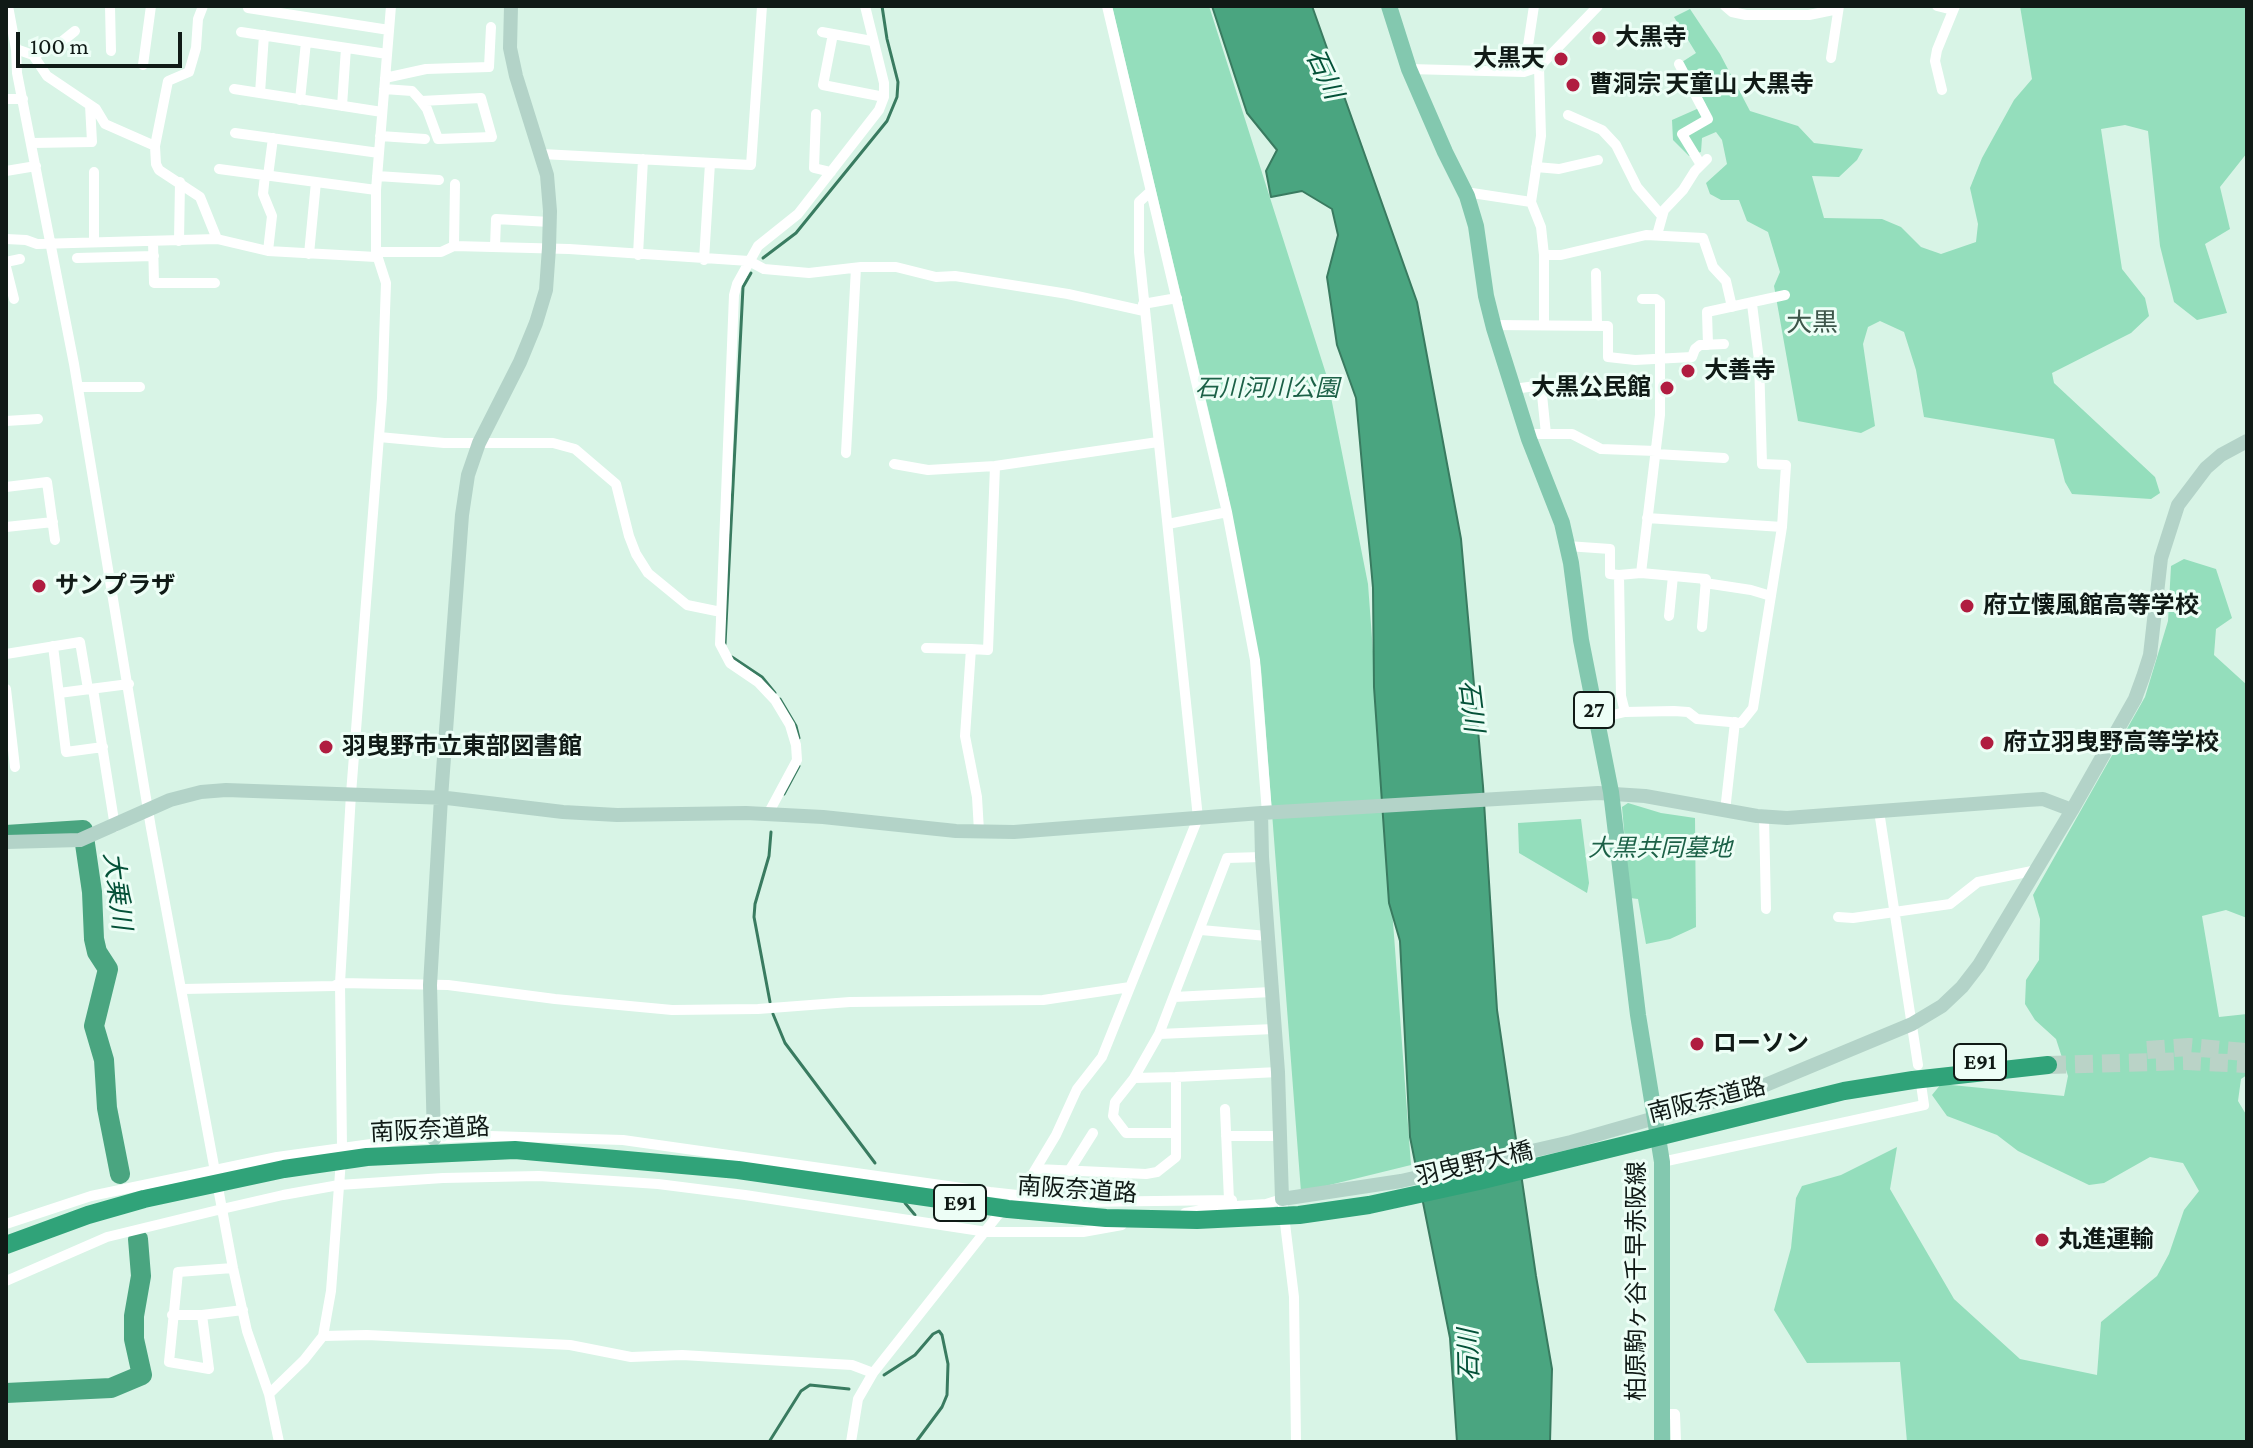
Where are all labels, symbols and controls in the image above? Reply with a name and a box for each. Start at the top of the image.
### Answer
scale bar [20,16,186,66]
place label: 大黒寺 [1615,24,1687,52]
marker: 大黒寺 [1590,29,1608,47]
text: 100 m [30,32,89,59]
water label: 石川 [1299,44,1349,104]
place label: 大黒天 [1473,45,1545,73]
marker: 大黒天 [1552,50,1570,68]
place label: 曹洞宗 天童山 大黒寺 [1589,71,1814,99]
marker: 曹洞宗 天童山 大黒寺 [1564,76,1582,94]
district label: 大黒 [1786,307,1838,339]
place label: 大善寺 [1704,357,1776,385]
marker: 大善寺 [1679,362,1697,380]
place label: 大黒公民館 [1531,374,1651,402]
park label: 石川河川公園 [1195,375,1339,403]
marker: 大黒公民館 [1658,379,1676,397]
place label: サンプラザ [55,572,175,600]
marker: サンプラザ [30,577,48,595]
place label: 府立懐風館高等学校 [1983,592,2199,620]
marker: 府立懐風館高等学校 [1958,597,1976,615]
water label: 石川 [1452,678,1490,734]
road number: 27 [1574,692,1614,728]
place label: 府立羽曳野高等学校 [2003,729,2219,757]
place label: 羽曳野市立東部図書館 [342,733,582,761]
marker: 府立羽曳野高等学校 [1978,734,1996,752]
marker: 羽曳野市立東部図書館 [317,738,335,756]
park label: 大黒共同墓地 [1588,835,1732,863]
water label: 大乗川 [97,850,137,932]
place label: ローソン [1713,1030,1809,1058]
marker: ローソン [1688,1035,1706,1053]
road number: E91 [1954,1044,2006,1080]
street label: 南阪奈道路 [1645,1072,1769,1128]
street label: 南阪奈道路 [369,1112,491,1148]
street label: 羽曳野大橋 [1412,1136,1536,1192]
street label: 柏原駒ヶ谷千早赤阪線 [1623,1161,1651,1401]
street label: 南阪奈道路 [1016,1171,1138,1209]
road number: E91 [934,1185,986,1221]
place label: 丸進運輸 [2058,1226,2154,1254]
marker: 丸進運輸 [2033,1231,2051,1249]
water label: 石川 [1453,1329,1485,1381]

